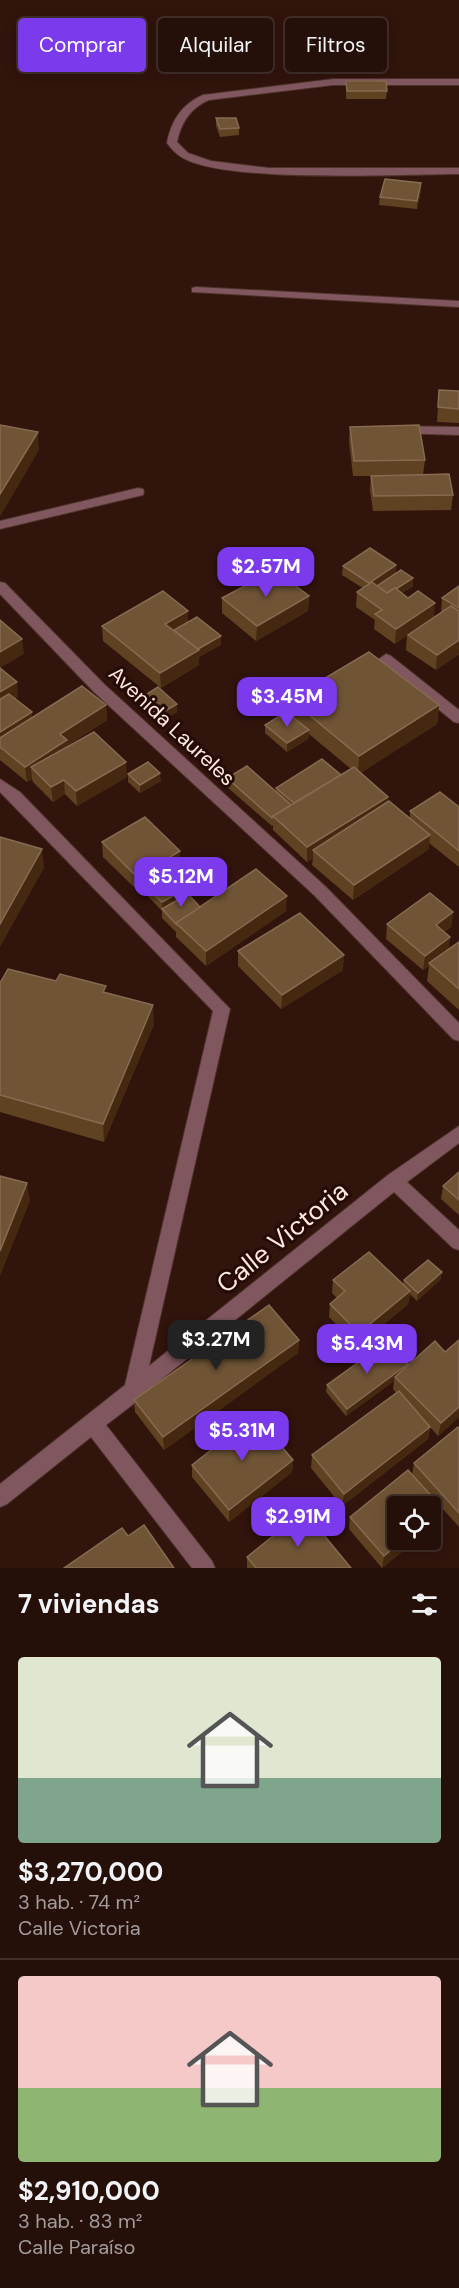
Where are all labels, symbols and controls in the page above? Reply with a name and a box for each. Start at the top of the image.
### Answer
chip: Comprar [18,18,146,72]
chip: Alquilar [158,18,273,72]
chip: Filtros [285,18,387,72]
pin: $2.57M [217,547,315,598]
text: $2.57M [231,553,301,579]
street label: Avenida Laureles [103,660,241,792]
pin: $3.45M [238,677,336,728]
text: $3.45M [251,683,323,709]
pin: $5.12M [132,857,230,908]
text: $5.12M [148,863,214,889]
street label: Calle Victoria [209,1174,355,1300]
pin: $3.27M [167,1320,265,1371]
pin: $5.43M [318,1324,416,1375]
text: $3.27M [181,1326,251,1352]
text: $5.43M [331,1330,403,1356]
pin: $5.31M [193,1411,291,1462]
text: $5.31M [209,1417,275,1443]
map controls [387,1496,441,1550]
button: locate [387,1496,441,1550]
pin: $2.91M [249,1497,347,1548]
text: $2.91M [265,1503,331,1529]
text: 7 viviendas [18,1587,160,1621]
icon: filters [408,1588,441,1621]
icon: home [176,1696,284,1804]
text: $3,270,000 [18,1855,163,1889]
text: 3 hab. · 74 m² [18,1889,140,1915]
text: Calle Victoria [18,1915,141,1941]
icon: home [176,2015,284,2123]
text: $2,910,000 [18,2174,160,2208]
text: 3 hab. · 83 m² [18,2208,142,2234]
text: Calle Paraíso [18,2234,135,2260]

